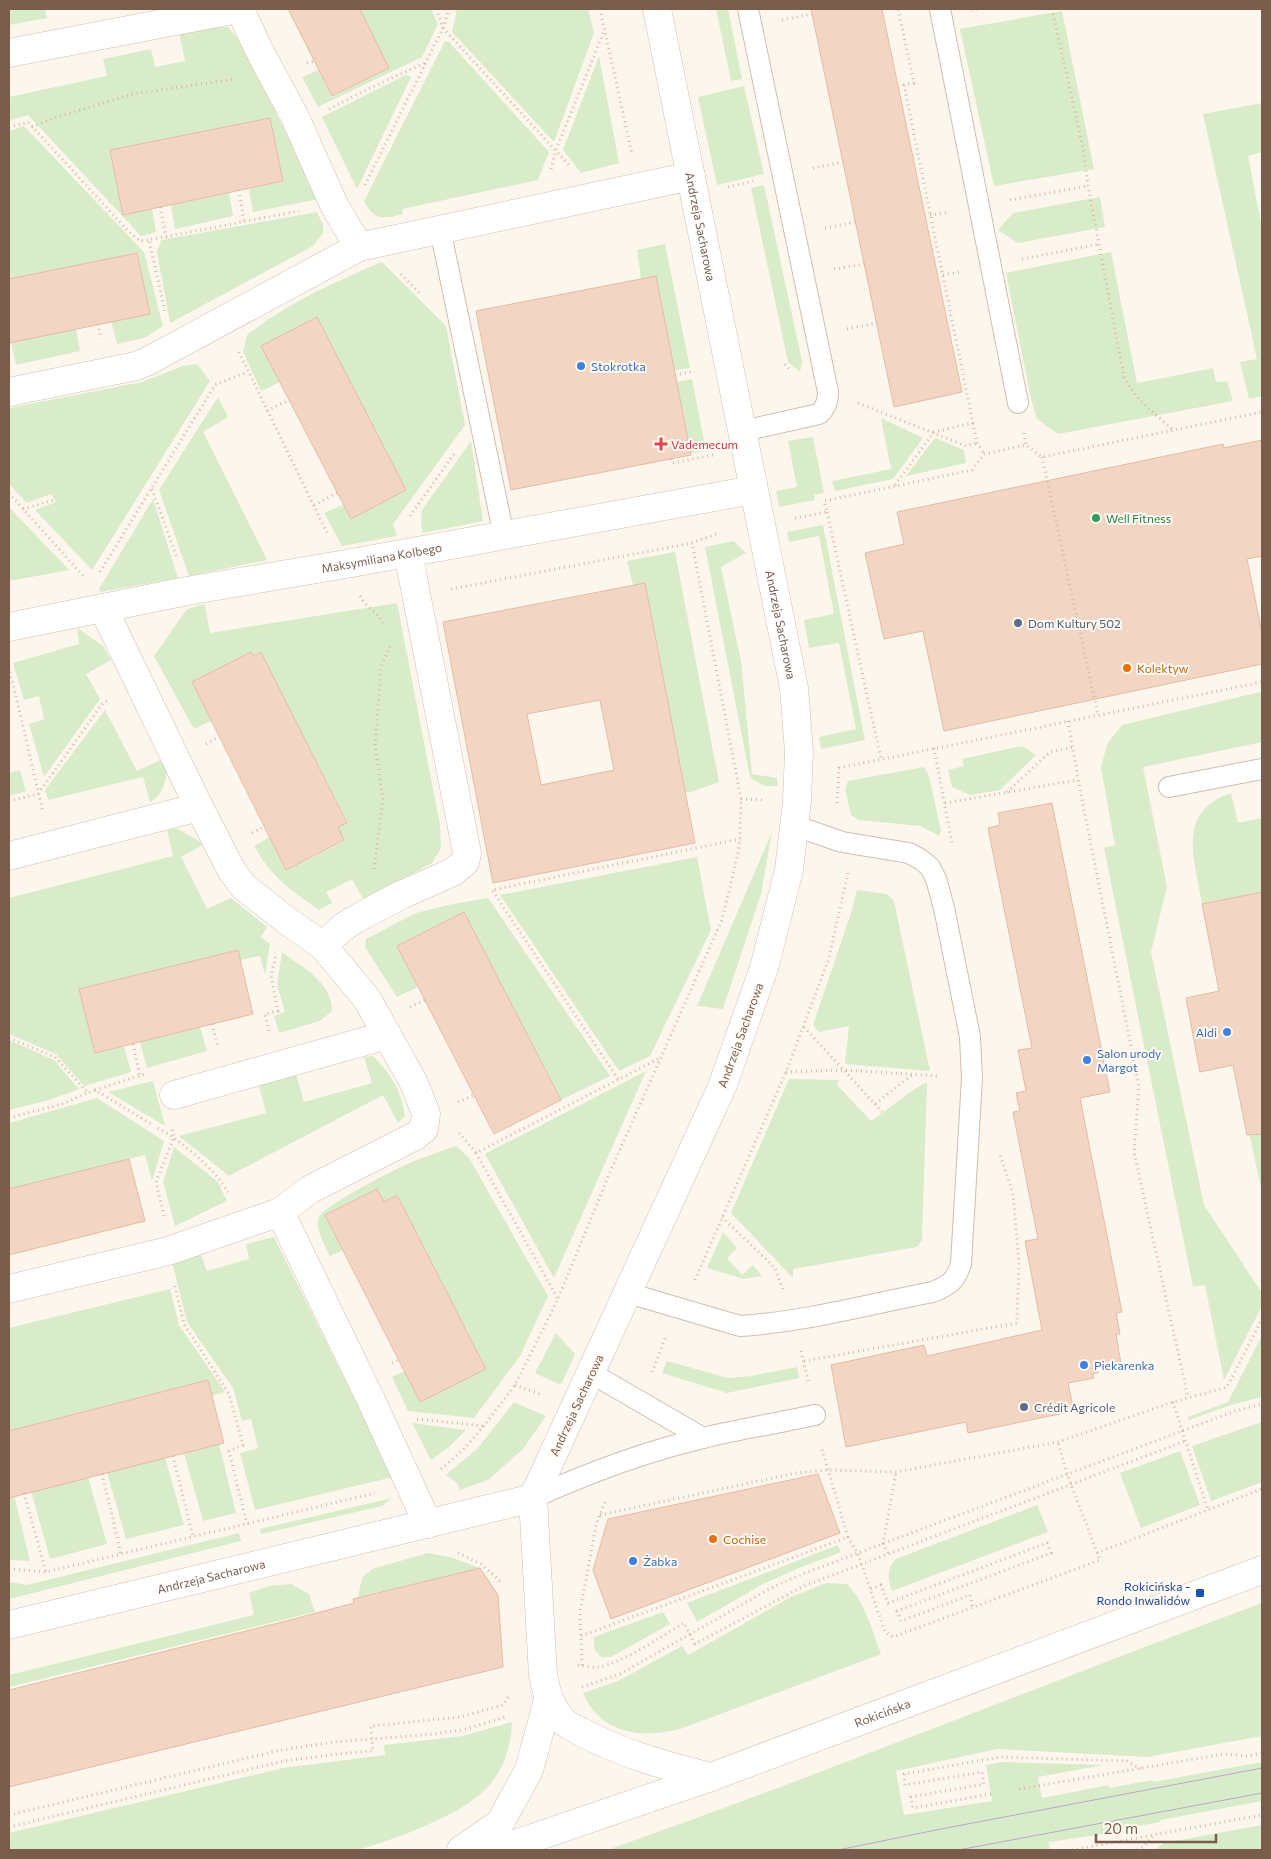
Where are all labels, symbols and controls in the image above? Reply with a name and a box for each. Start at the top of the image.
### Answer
street label: Andrzeja Sacharowa [683,171,719,282]
place label: Stokrotka [591,359,646,373]
marker: Stokrotka [575,360,587,372]
place label: Vademecum [671,437,738,451]
marker: Vademecum [655,438,667,450]
place label: Well Fitness [1106,511,1171,525]
marker: Well Fitness [1090,512,1102,524]
street label: Maksymiliana Kolbego [320,540,443,575]
street label: Andrzeja Sacharowa [763,569,799,680]
place label: Dom Kultury 502 [1028,616,1121,630]
marker: Dom Kultury 502 [1012,617,1024,629]
place label: Kolektyw [1137,661,1189,675]
marker: Kolektyw [1121,662,1133,674]
street label: Andrzeja Sacharowa [715,981,765,1089]
place label: Aldi [1196,1025,1217,1039]
marker: Aldi [1221,1026,1233,1038]
place label: Salon urody Margot [1097,1046,1161,1074]
marker: Salon urody Margot [1081,1054,1093,1066]
street label: Andrzeja Sacharowa [546,1352,606,1458]
place label: Piekarenka [1094,1358,1154,1372]
marker: Piekarenka [1078,1359,1090,1371]
place label: Crédit Agricole [1034,1400,1115,1414]
marker: Crédit Agricole [1018,1401,1030,1413]
place label: Cochise [723,1532,766,1546]
marker: Cochise [707,1533,719,1545]
place label: Żabka [643,1554,677,1568]
marker: Żabka [627,1555,639,1567]
street label: Andrzeja Sacharowa [156,1556,267,1596]
place label: Rokicińska - Rondo Inwalidów [1096,1579,1190,1607]
marker: Rokicińska - Rondo Inwalidów [1194,1587,1206,1599]
street label: Rokicińska [852,1696,912,1730]
scale bar [1096,1812,1216,1844]
text: 20 m [1104,1819,1138,1837]

